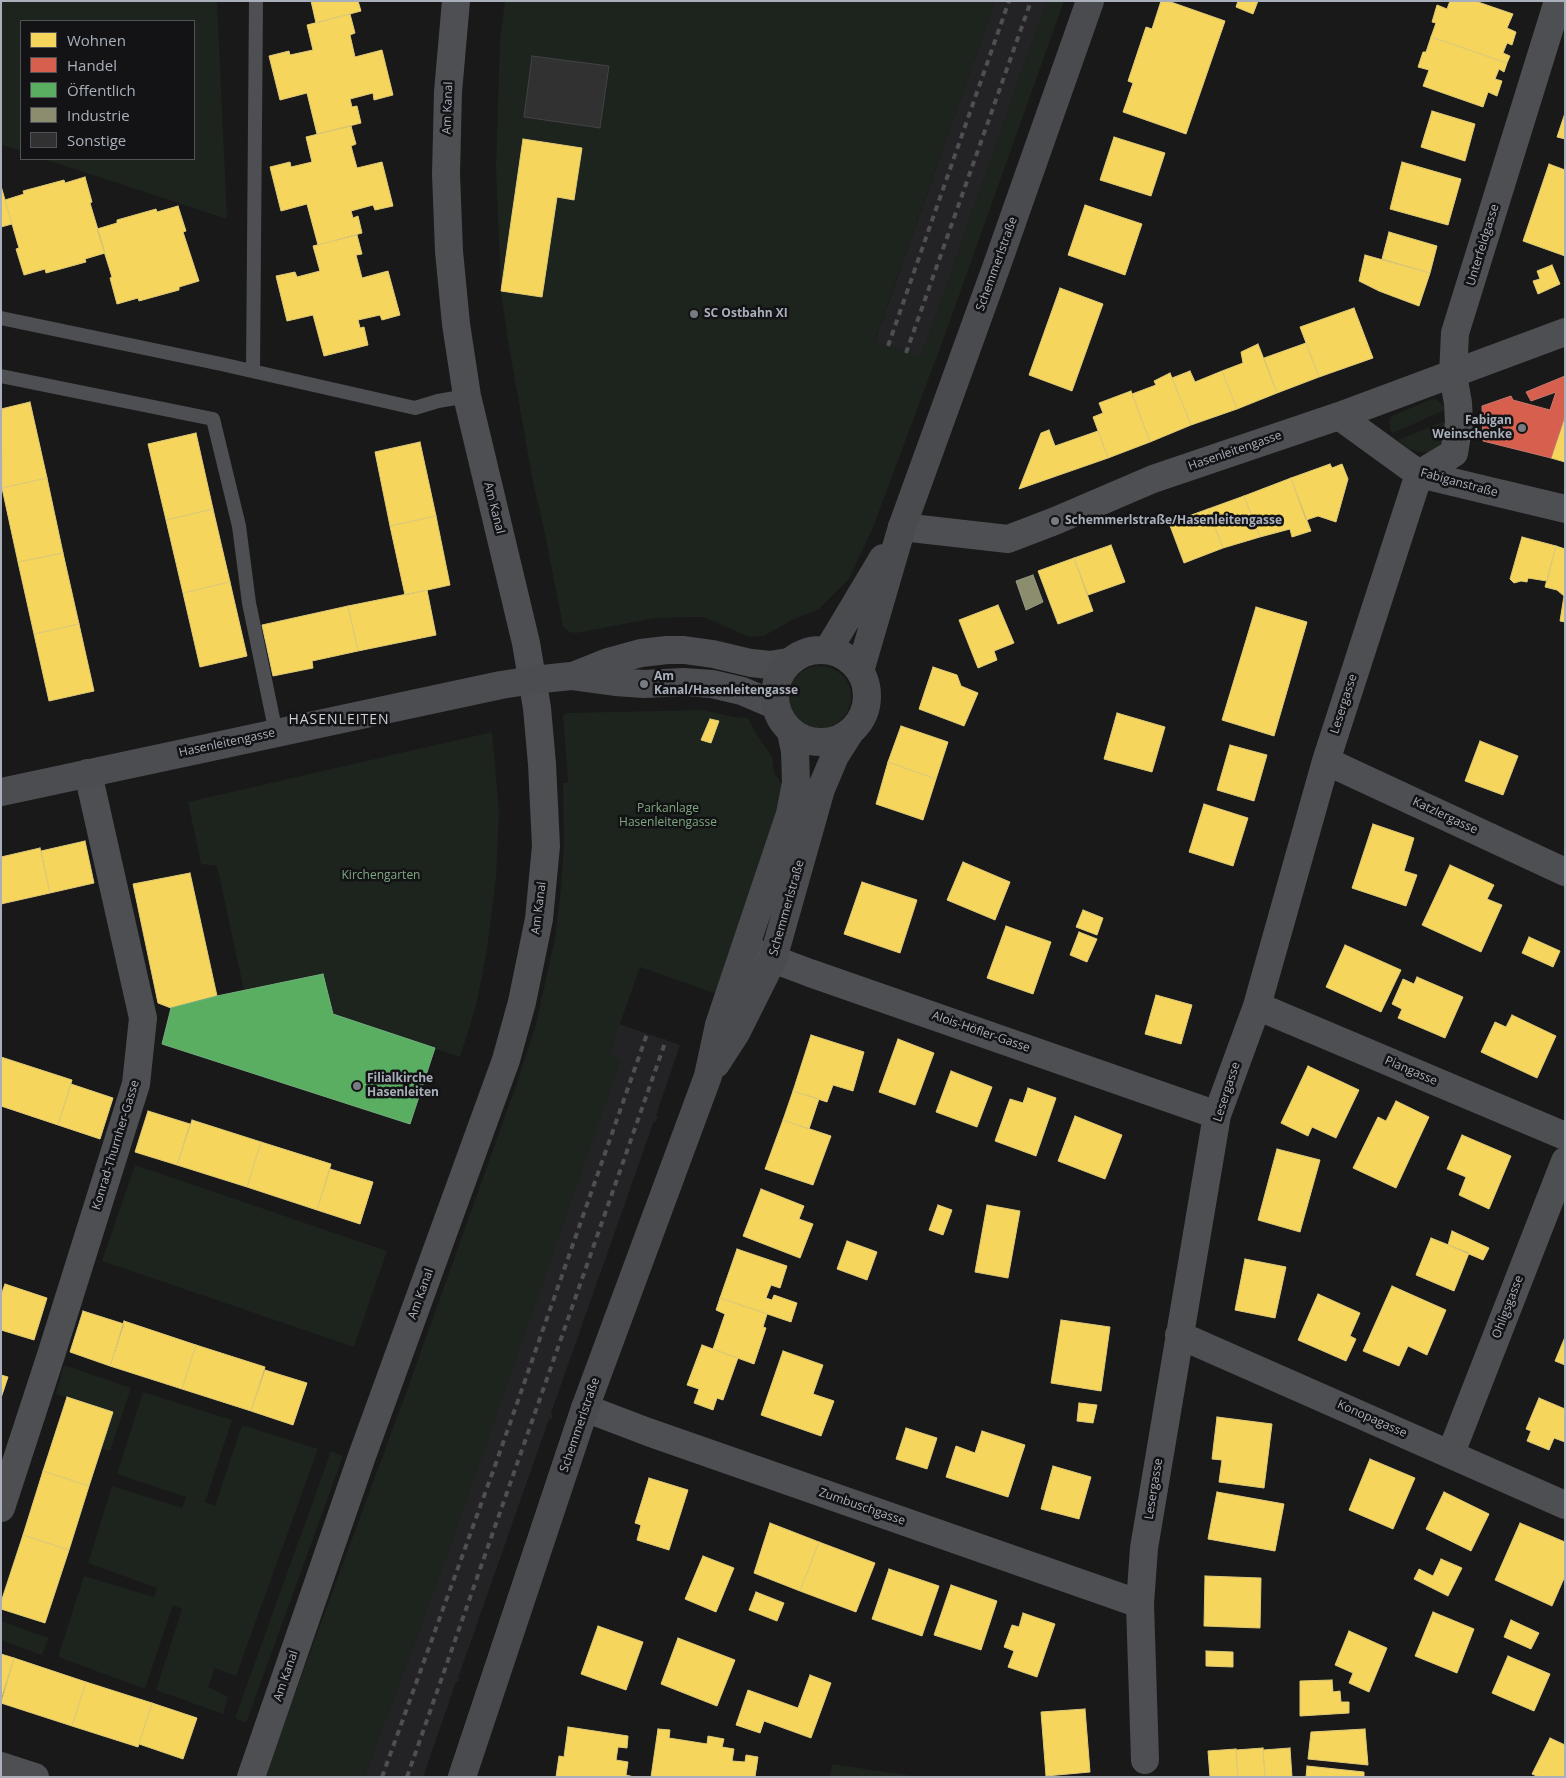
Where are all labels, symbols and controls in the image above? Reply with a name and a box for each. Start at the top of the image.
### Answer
legend [20,20,195,160]
text: Wohnen [67,30,126,50]
text: Handel [67,55,117,75]
text: Öffentlich [67,80,136,100]
street label: Am Kanal [440,81,456,135]
text: Industrie [67,105,130,125]
text: Sonstige [67,130,126,150]
street label: Unterfeldgasse [1464,202,1502,288]
street label: Schemmerlstraße [973,215,1021,313]
place label: SC Ostbahn XI [704,307,788,321]
marker: SC Ostbahn XI [688,308,700,320]
place label: Fabigan Weinschenke [1432,414,1512,442]
marker: Fabigan Weinschenke [1516,422,1528,434]
street label: Hasenleitengasse [1186,428,1284,474]
street label: Fabiganstraße [1419,466,1499,500]
street label: Am Kanal [481,481,507,535]
place label: Schemmerlstraße/Hasenleitengasse [1065,514,1282,528]
marker: Schemmerlstraße/Hasenleitengasse [1049,515,1061,527]
place label: Am Kanal/Hasenleitengasse [654,670,798,698]
street label: Lesergasse [1328,672,1360,736]
marker: Am Kanal/Hasenleitengasse [638,678,650,690]
district label: HASENLEITEN [287,712,391,728]
street label: Hasenleitengasse [178,726,276,760]
street label: Katzlergasse [1410,795,1480,837]
park label: Parkanlage Hasenleitengasse [619,802,717,830]
street label: Schemmerlstraße [766,858,808,958]
park label: Kirchengarten [342,869,420,883]
street label: Am Kanal [529,881,549,935]
street label: Alois-Höfler-Gasse [930,1008,1032,1056]
street label: Piangasse [1383,1054,1439,1088]
street label: Lesergasse [1211,1060,1243,1124]
place label: Filialkirche Hasenleiten [367,1072,439,1100]
street label: Konrad-Thurnher-Gasse [89,1078,143,1212]
marker: Filialkirche Hasenleiten [351,1080,363,1092]
street label: Am Kanal [405,1267,437,1321]
street label: Ohligsgasse [1489,1273,1527,1341]
street label: Schemmerlstraße [557,1376,603,1474]
street label: Konopagasse [1335,1397,1409,1441]
street label: Lesergasse [1142,1457,1166,1521]
street label: Zumbuschgasse [817,1486,907,1528]
street label: Am Kanal [271,1649,301,1703]

